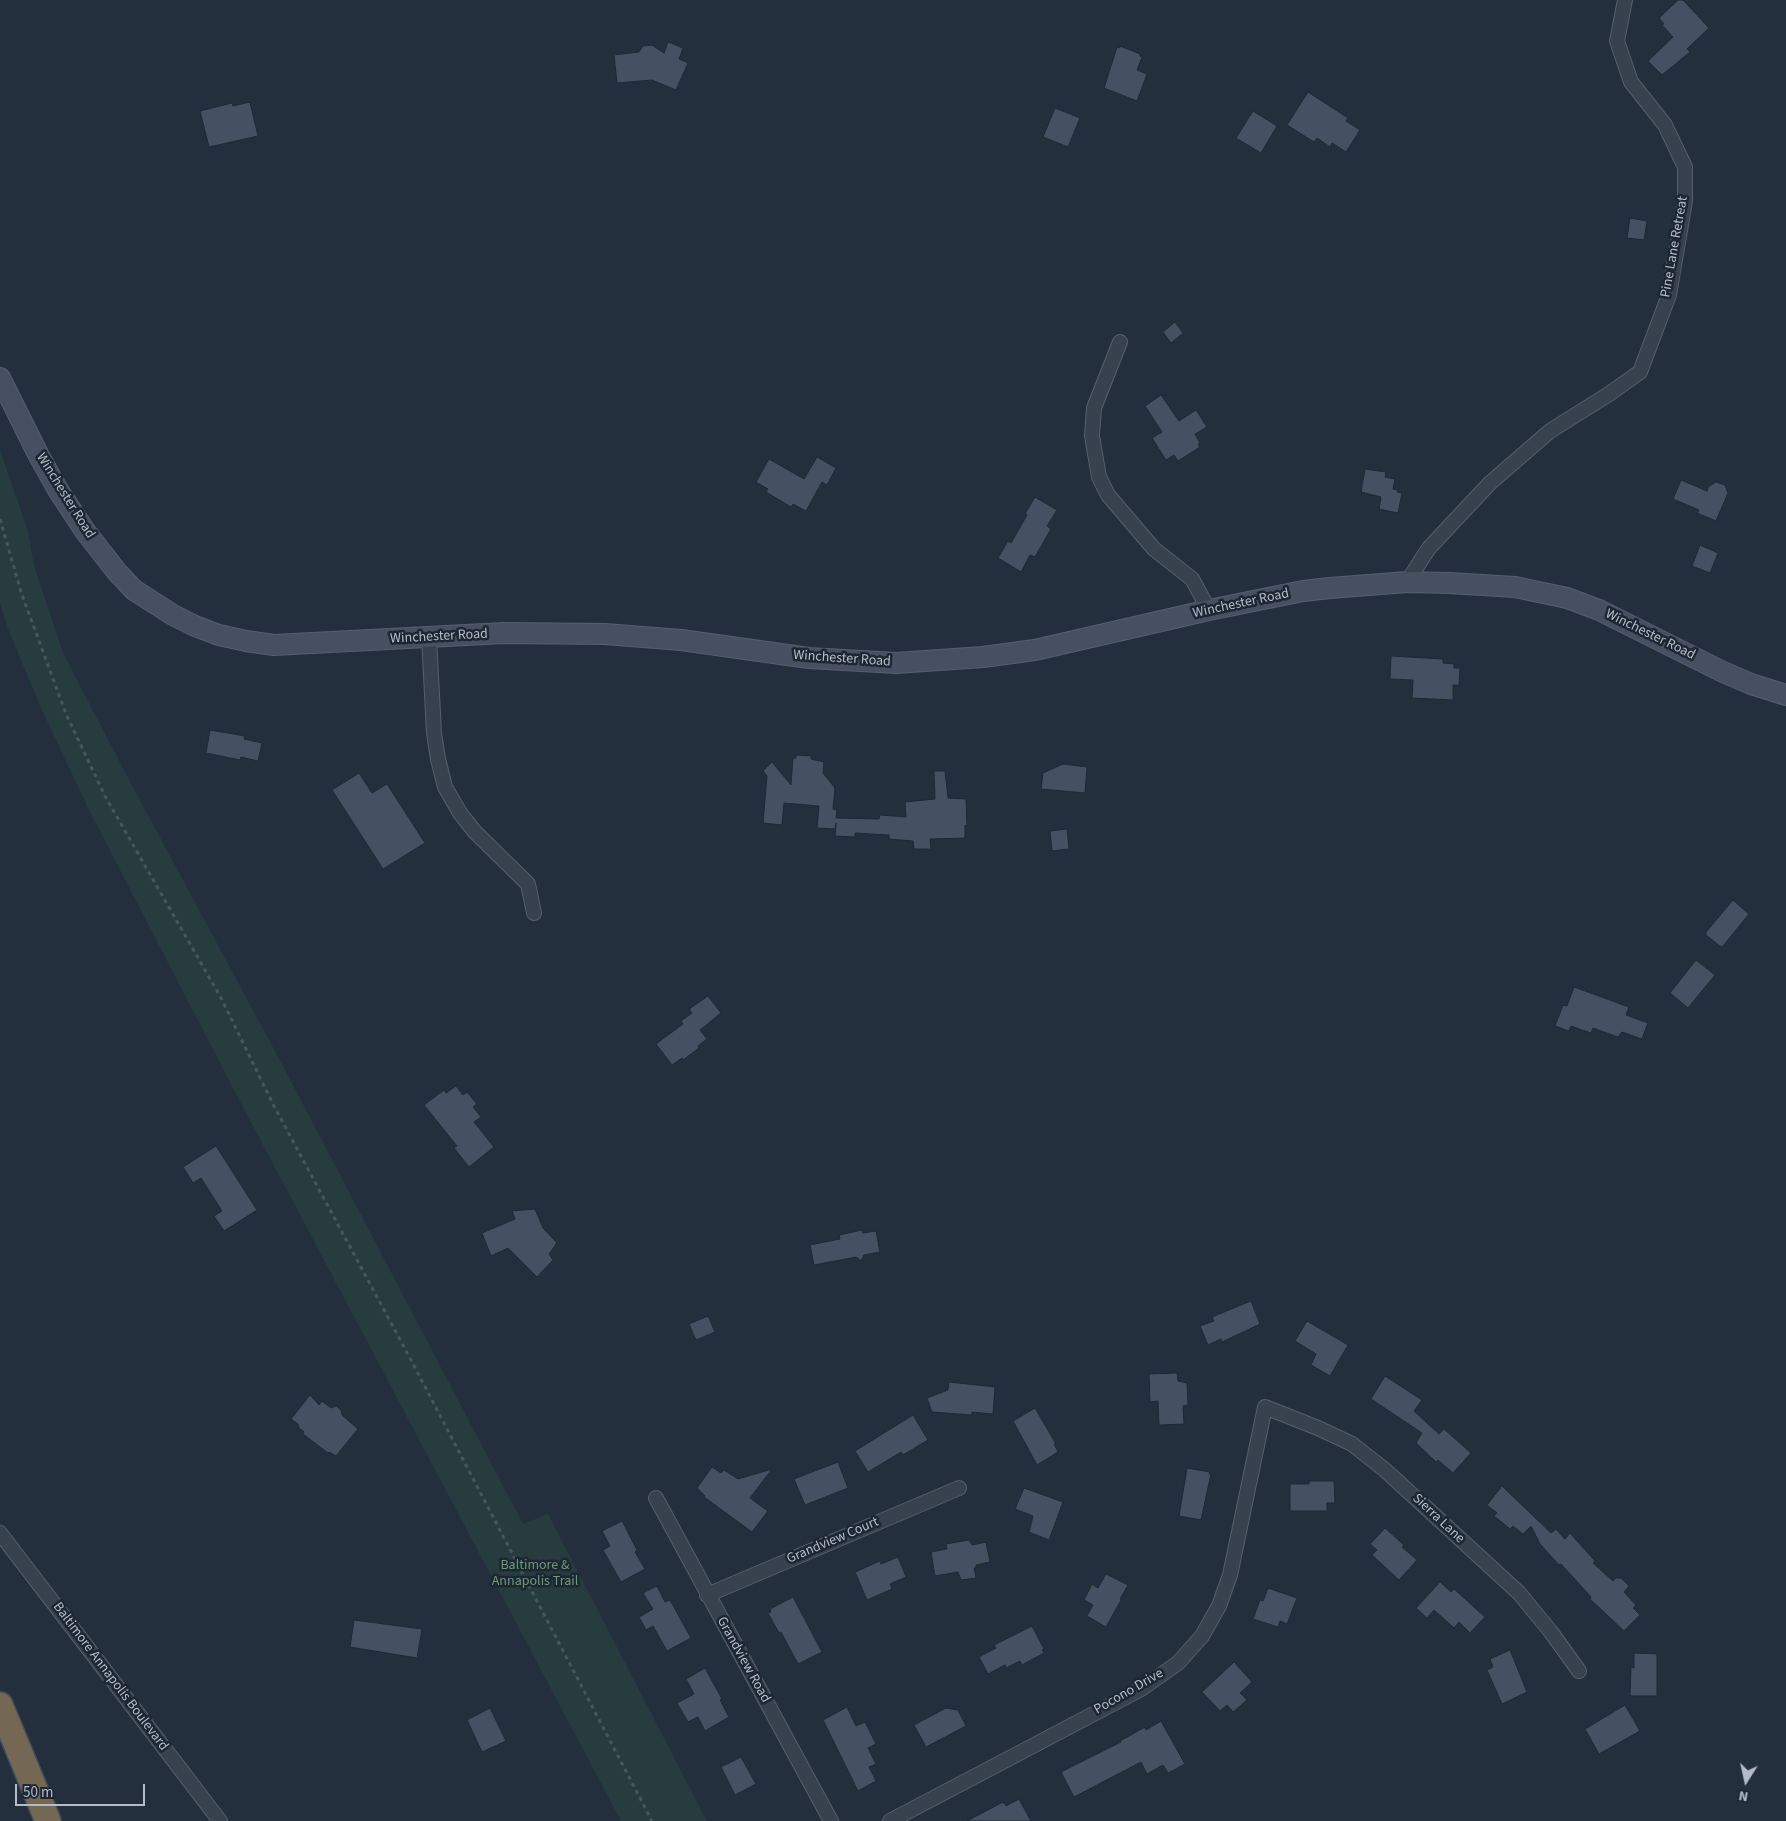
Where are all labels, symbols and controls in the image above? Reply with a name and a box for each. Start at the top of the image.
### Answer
street label: Pine Lane Retreat [1658,195,1692,299]
street label: Winchester Road [32,450,98,542]
street label: Winchester Road [1191,586,1291,622]
street label: Winchester Road [1602,606,1698,664]
street label: Winchester Road [390,626,488,648]
street label: Winchester Road [793,647,891,671]
street label: Sierra Lane [1408,1490,1468,1548]
street label: Grandview Court [784,1514,882,1568]
park label: Baltimore & Annapolis Trail [492,1558,578,1590]
street label: Baltimore Annapolis Boulevard [49,1599,171,1755]
street label: Grandview Road [712,1614,774,1706]
street label: Pocono Drive [1091,1665,1167,1719]
north arrow [1721,1756,1771,1806]
scale bar [18,1774,148,1806]
text: 50 m [23,1782,53,1803]
text: N [1737,1785,1750,1806]

